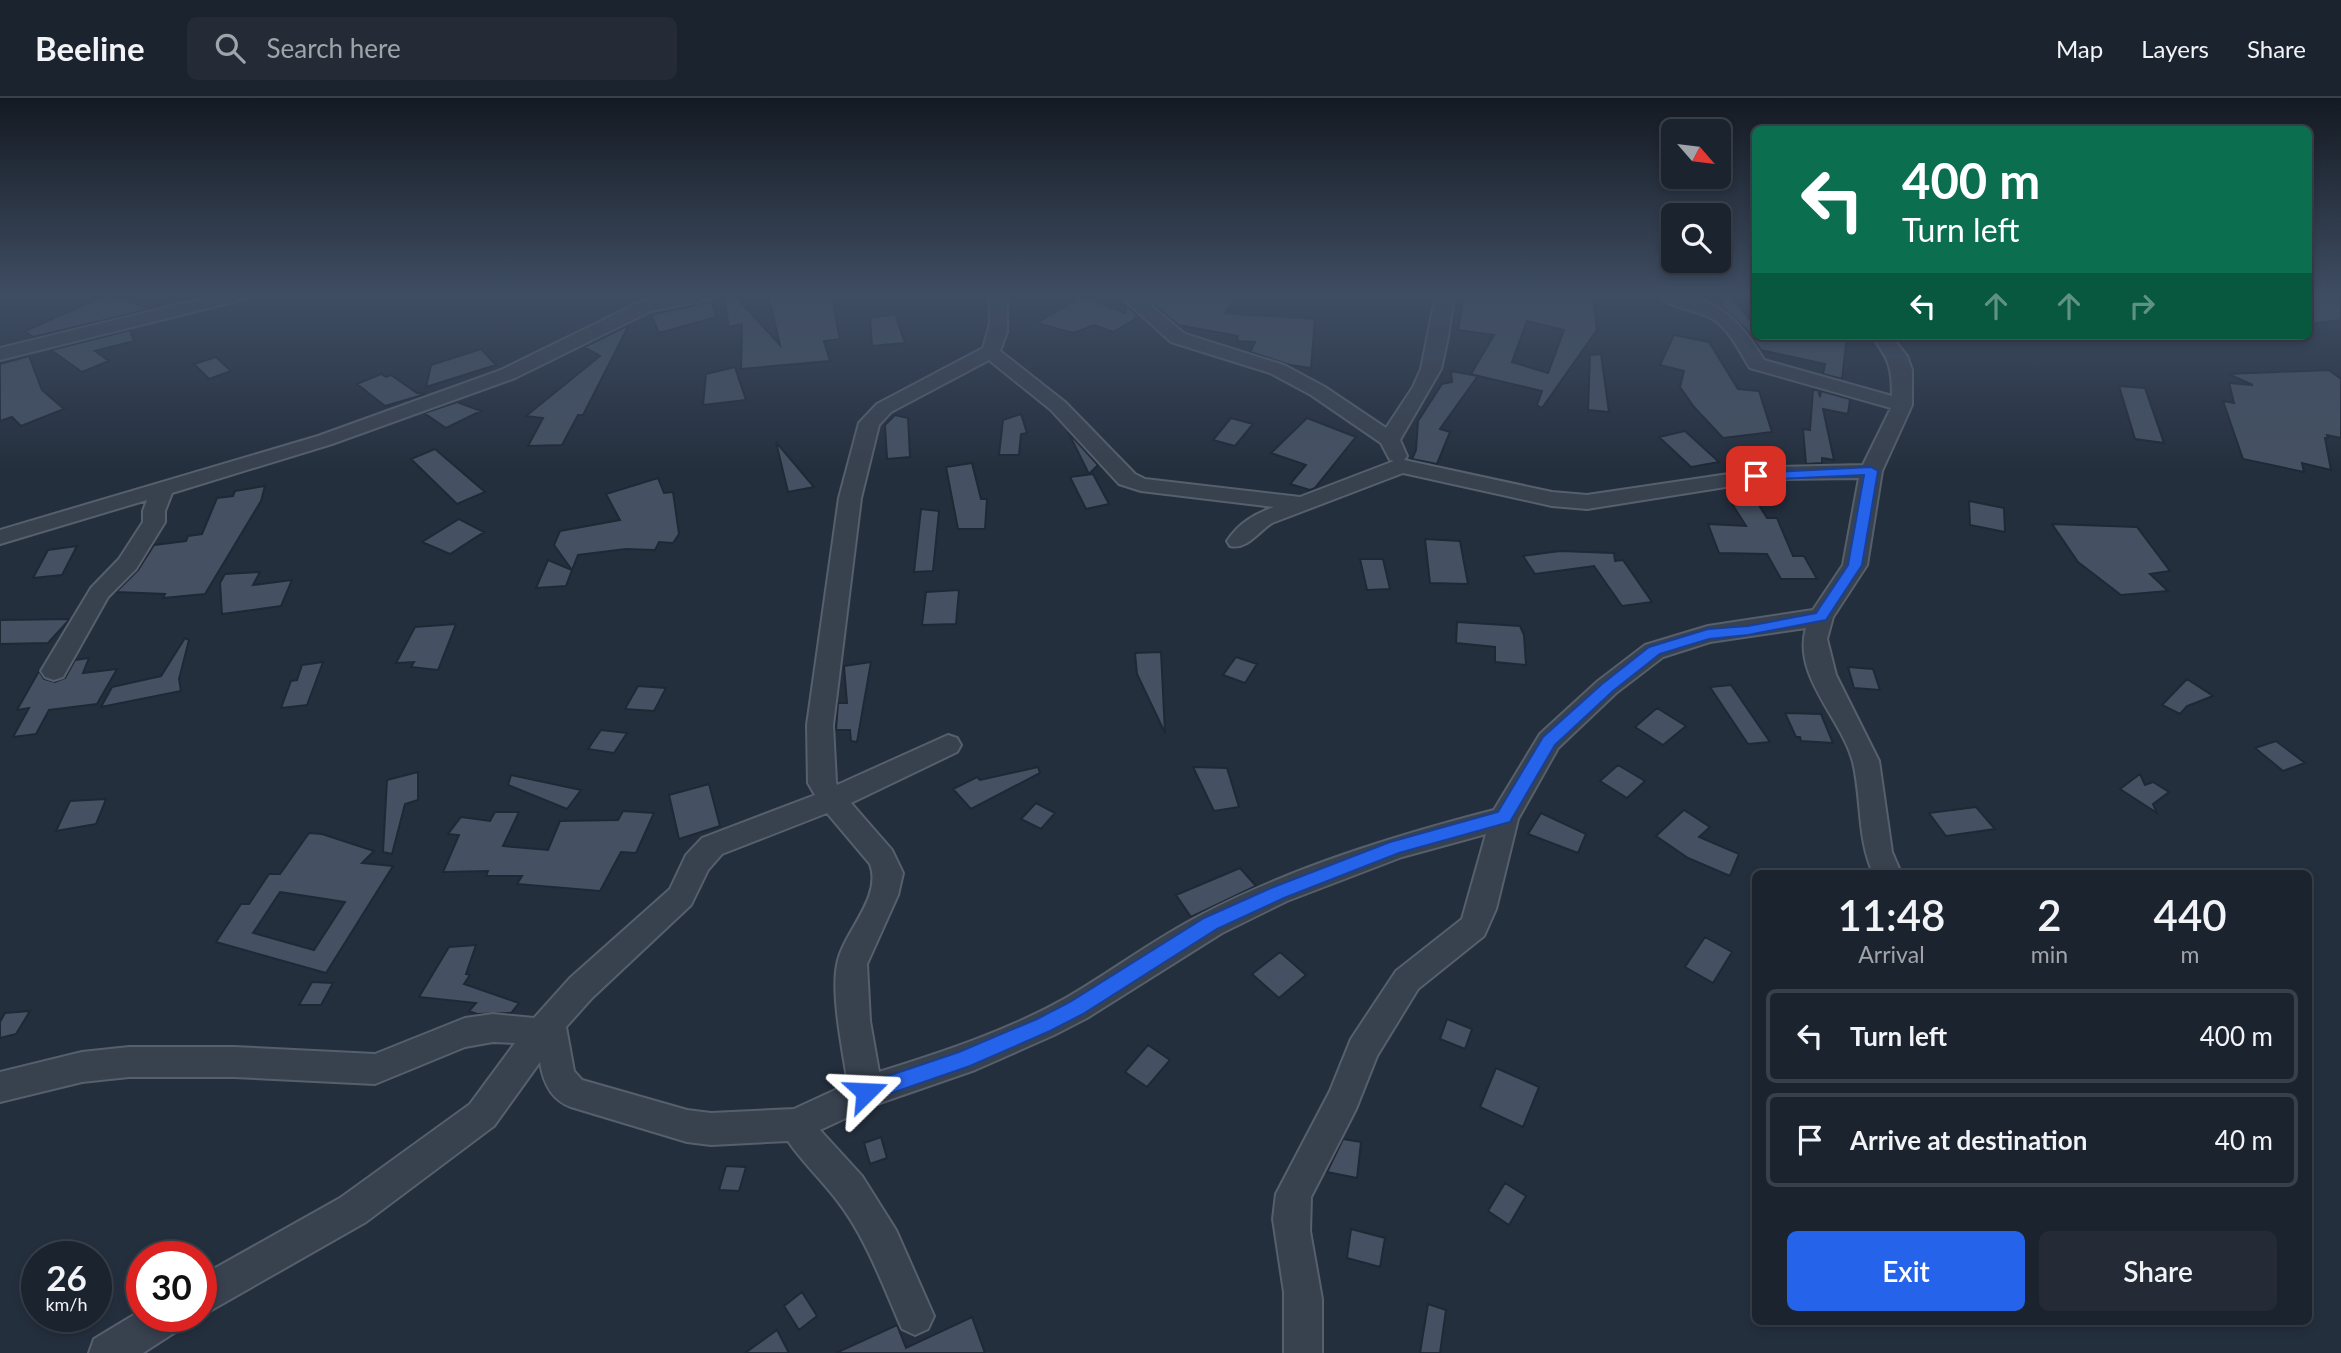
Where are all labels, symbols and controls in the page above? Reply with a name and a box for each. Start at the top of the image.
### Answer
search box [187,17,677,80]
text: Beeline [35,28,145,68]
icon: search [211,29,249,67]
text: Search here [267,32,401,64]
text: Map [2056,34,2103,63]
text: Layers [2141,34,2209,63]
text: Share [2247,34,2306,63]
north arrow [1661,119,1731,189]
map controls [1661,119,1731,273]
text: 400 m [1902,151,2040,209]
icon: left [1787,154,1878,245]
button: search [1661,203,1731,273]
text: Turn left [1902,210,2019,249]
icon: left [1904,287,1942,325]
icon: ahead [1977,287,2015,325]
icon: ahead [2050,287,2088,325]
icon: right [2123,287,2161,325]
pin [1726,446,1786,506]
icon: arrive [1737,457,1775,495]
text: 11:48 [1837,890,1945,940]
text: 2 [2037,890,2062,940]
text: 440 [2154,890,2227,940]
text: Arrival [1858,940,1925,968]
text: min [2031,940,2068,968]
text: m [2181,940,2200,968]
icon: left [1791,1017,1829,1055]
text: Turn left [1850,1020,1947,1052]
text: 400 m [2200,1020,2273,1052]
position arrow [829,1055,903,1129]
icon: arrive [1791,1121,1829,1159]
text: Arrive at destination [1850,1124,2087,1156]
text: 40 m [2215,1124,2273,1156]
button: Exit [1787,1231,2025,1311]
button: Share [2039,1231,2277,1311]
speed limit sign: 30 [126,1241,217,1332]
text: 26 [46,1256,87,1298]
text: km/h [45,1293,88,1315]

